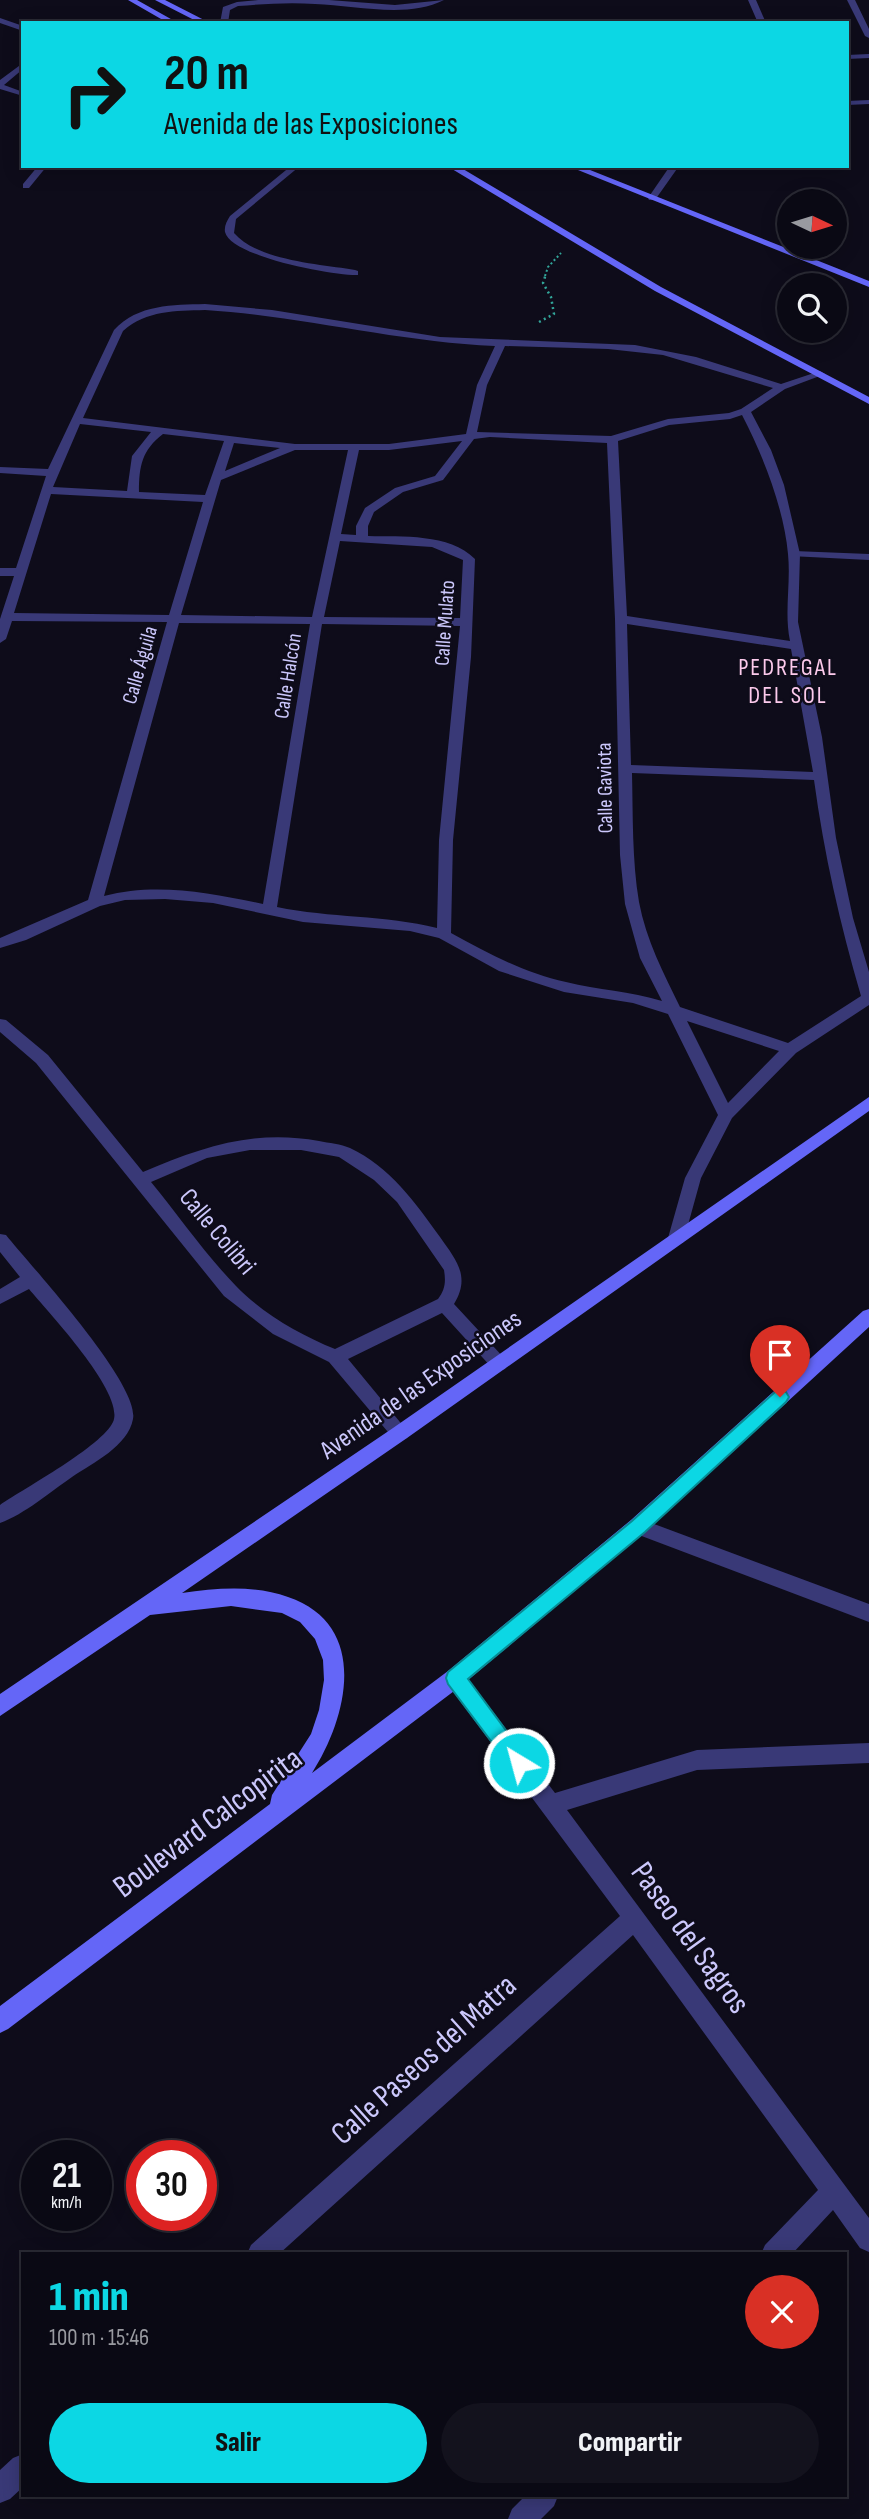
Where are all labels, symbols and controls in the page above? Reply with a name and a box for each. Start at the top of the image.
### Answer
text: 20 m [164,45,249,104]
icon: right [49,49,140,140]
text: Avenida de las Exposiciones [164,105,458,144]
north arrow [777,189,847,259]
map controls [777,189,847,343]
button: search [777,273,847,343]
street label: Calle Mulato [430,579,460,667]
street label: Calle Águila [117,623,163,707]
street label: Calle Halcón [269,631,307,721]
district label: PEDREGAL DEL SOL [738,653,838,710]
street label: Calle Gaviota [592,742,618,834]
street label: Calle Colibri [172,1183,262,1281]
street label: Avenida de las Exposiciones [313,1304,528,1467]
pin [750,1325,810,1397]
icon: arrive [761,1336,799,1374]
position arrow [482,1726,556,1800]
street label: Boulevard Calcopirita [106,1739,310,1907]
street label: Paseo del Sagros [622,1855,758,2021]
street label: Calle Paseos del Matra [323,1967,525,2153]
speed limit sign: 30 [126,2140,217,2231]
text: 21 [52,2155,81,2198]
text: km/h [51,2192,82,2213]
text: 1 min [49,2272,129,2323]
button: close [745,2275,819,2349]
text: 100 m · 15:46 [49,2324,149,2352]
button: Salir [49,2403,427,2483]
button: Compartir [441,2403,819,2483]

